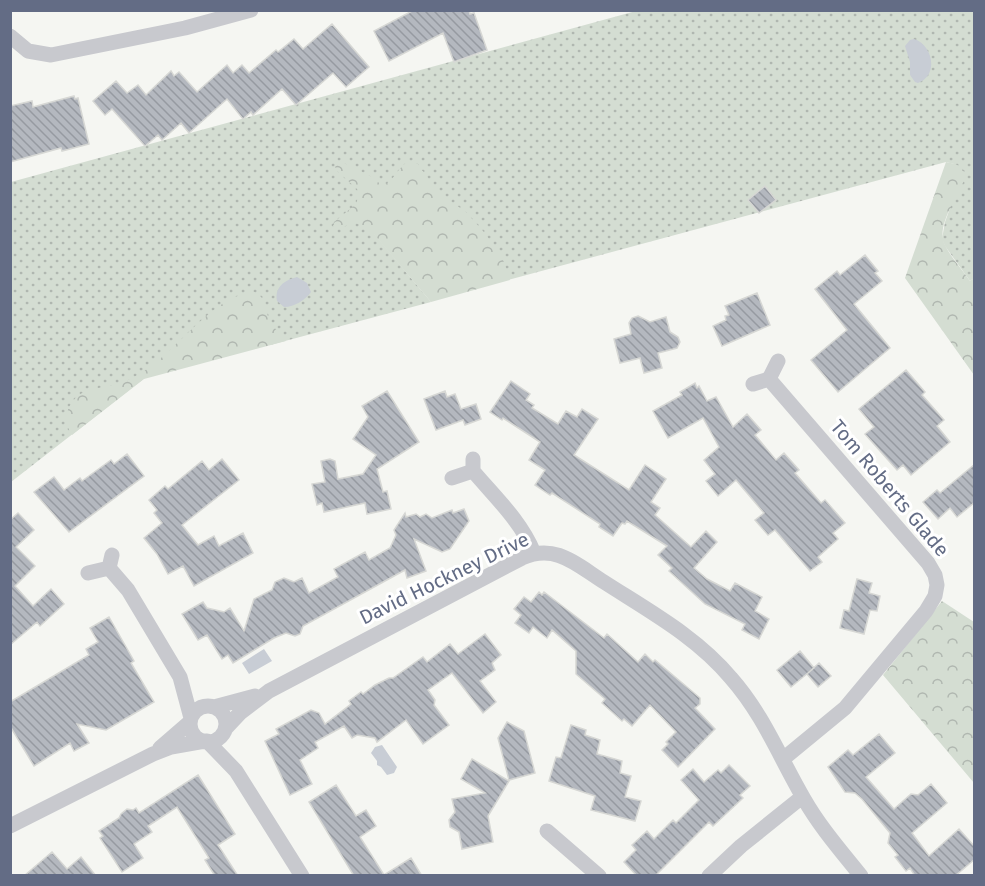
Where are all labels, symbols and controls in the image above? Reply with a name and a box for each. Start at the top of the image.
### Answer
street label: Tom Roberts Glade [826,415,954,561]
street label: David Hockney Drive [355,527,533,629]

